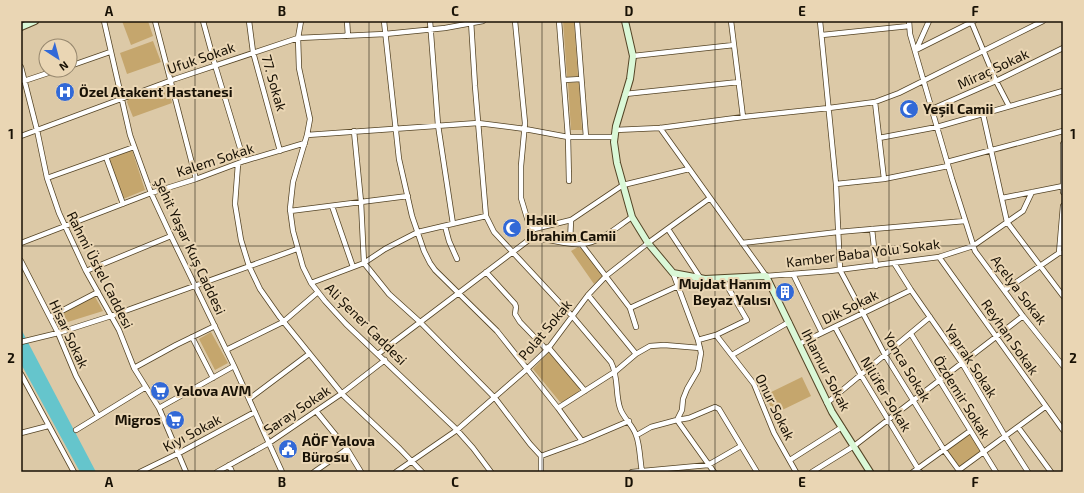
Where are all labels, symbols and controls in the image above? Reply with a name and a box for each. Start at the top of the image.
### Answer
text: A [105,3,114,19]
text: B [278,3,286,19]
text: C [451,3,459,19]
text: D [625,3,634,19]
text: E [798,3,806,19]
text: F [971,3,979,19]
north arrow [38,38,78,78]
street label: Ufuk Sokak [165,38,237,77]
street label: Miraç Sokak [954,45,1032,93]
street label: 77. Sokak [258,53,291,113]
text: N [57,59,71,74]
hospital icon: Özel Atakent Hastanesi [54,81,76,103]
place label: Özel Atakent Hastanesi [79,83,233,100]
mosque icon: Yeşil Camii [898,98,920,120]
place label: Yeşil Camii [923,100,993,118]
text: 1 [8,126,14,142]
text: 1 [1070,126,1076,142]
street label: Kalem Sokak [174,139,256,180]
street label: Şehit Yaşar Kuş Caddesi [150,174,230,318]
street label: Rahmi Üstel Caddesi [64,208,137,331]
place label: Halil İbrahim Camii [526,211,616,244]
mosque icon: Halil İbrahim Camii [501,217,523,239]
street label: Kamber Baba Yolu Sokak [785,235,941,270]
street label: Açelya Sokak [987,252,1051,328]
place label: Mujdat Hanım Beyaz Yalısı [679,275,771,308]
street label: Ali Şener Caddesi [321,279,411,369]
building icon: Mujdat Hanım Beyaz Yalısı [774,281,796,303]
street label: Dik Sokak [819,286,881,327]
street label: Polat Sokak [514,296,575,364]
street label: Reyhan Sokak [978,296,1043,378]
street label: Hisar Sokak [46,297,93,371]
street label: Yaprak Sokak [941,321,1001,401]
street label: Ihlamur Sokak [798,326,854,414]
street label: Yonca Sokak [880,329,935,405]
text: 2 [7,350,15,366]
text: 2 [1069,350,1077,366]
street label: Özdemir Sokak [930,352,995,441]
street label: Nilüfer Sokak [857,353,915,434]
street label: Onur Sokak [752,371,799,443]
supermarket icon: Yalova AVM [149,380,171,402]
street label: Saray Sokak [260,381,333,438]
place label: Yalova AVM [174,382,251,399]
supermarket icon: Migros [164,409,186,431]
street label: Kıyı Sokak [160,410,224,455]
place label: Migros [115,411,161,428]
place label: AÖF Yalova Bürosu [302,432,375,465]
public building icon: AÖF Yalova Bürosu [277,438,299,460]
text: A [105,474,114,490]
text: B [278,474,286,490]
text: C [451,474,459,490]
text: D [625,474,634,490]
text: E [798,474,806,490]
text: F [971,474,979,490]

